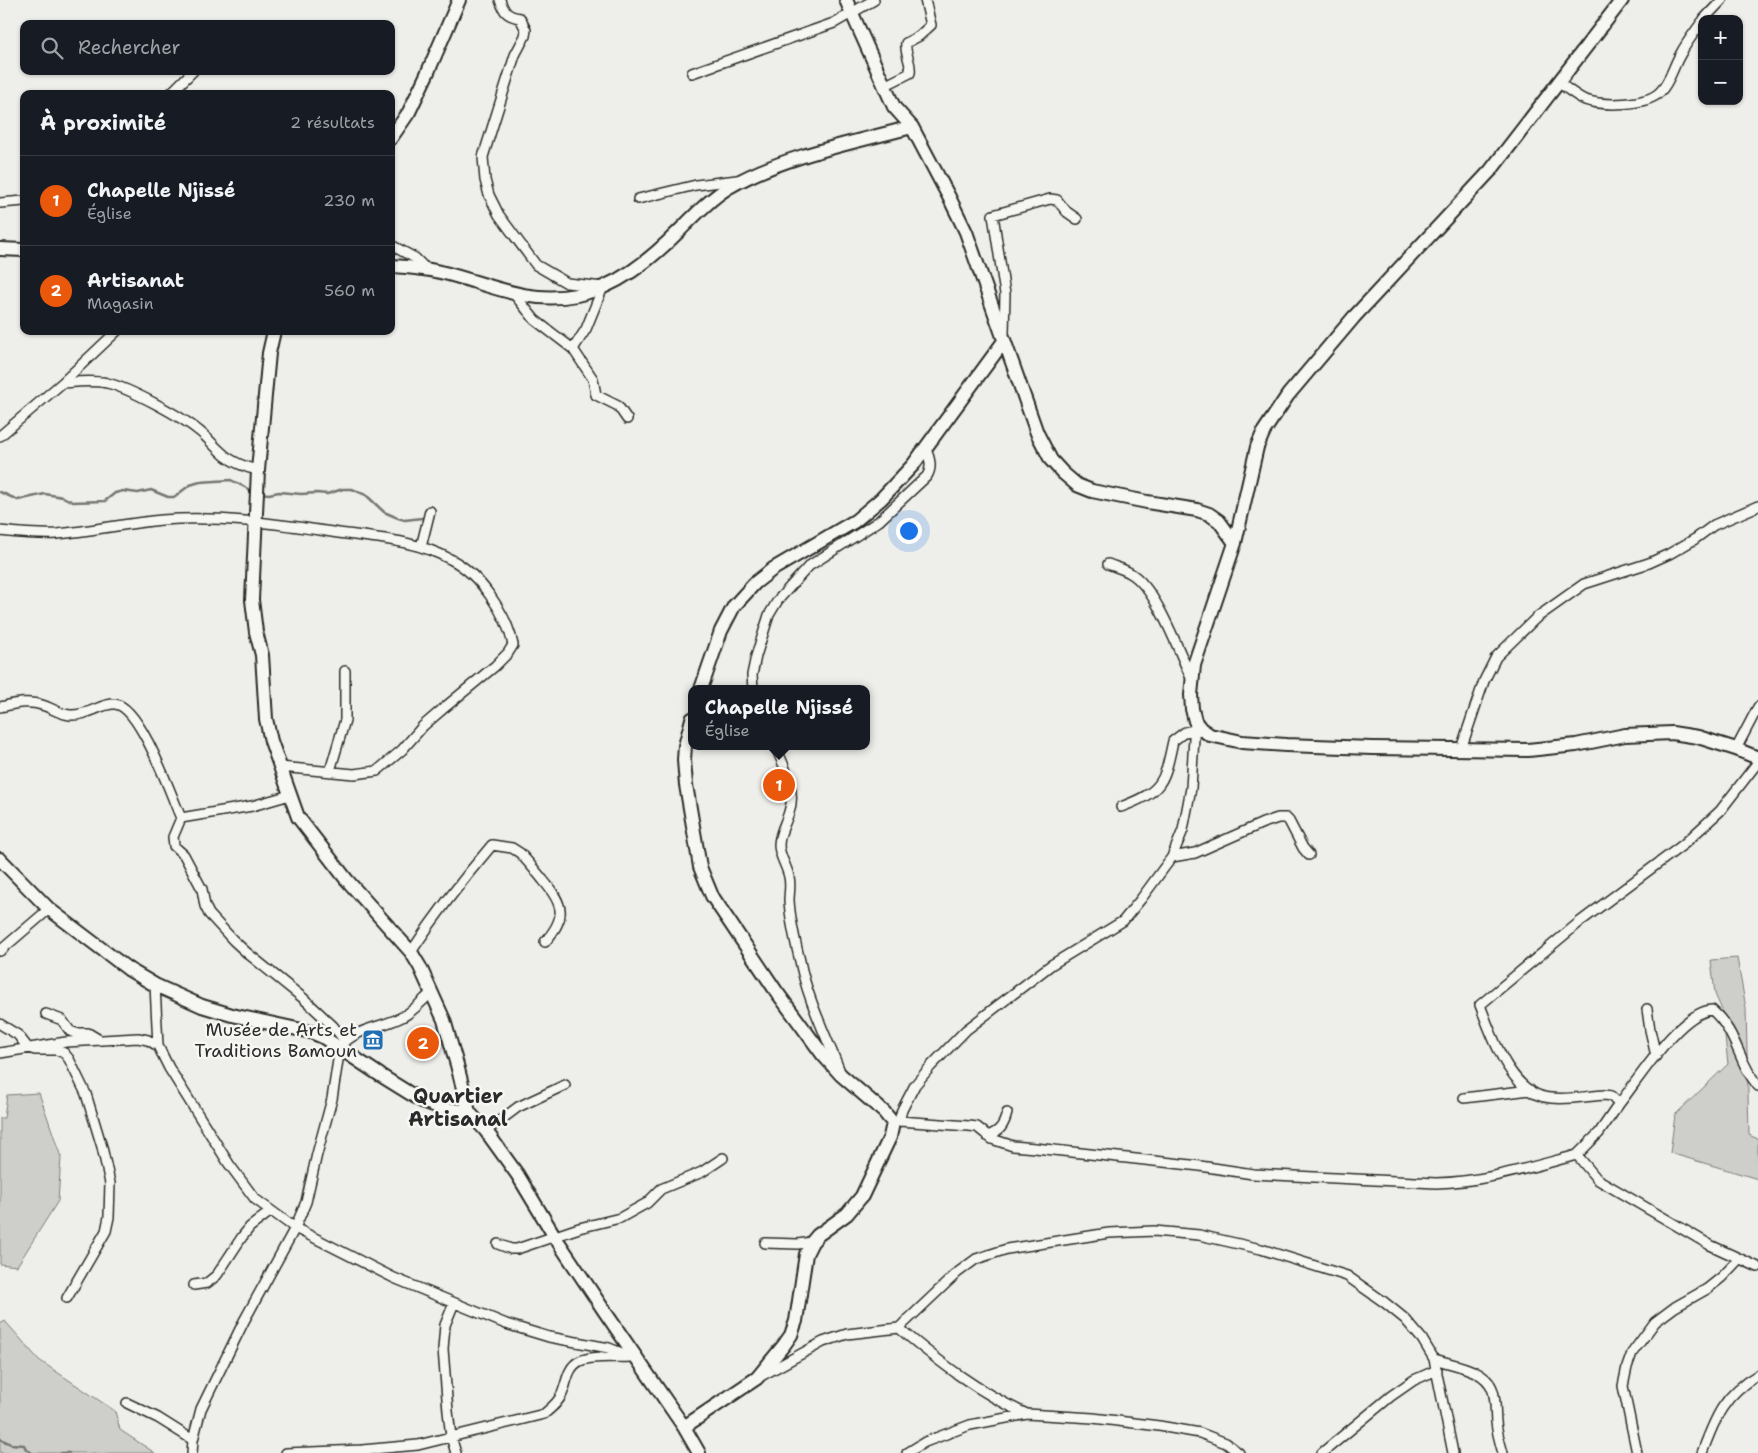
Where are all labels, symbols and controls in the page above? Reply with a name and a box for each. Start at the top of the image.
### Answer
map controls [1698,15,1743,105]
button: + [1698,15,1743,60]
search box [20,20,395,75]
icon: search [38,34,66,62]
text: Rechercher [78,35,181,60]
button: − [1698,60,1743,105]
text: À proximité [40,109,166,137]
text: 2 résultats [290,112,375,133]
text: Chapelle Njissé [87,178,235,203]
text: 1 [52,190,60,211]
text: 230 m [323,190,375,211]
text: Église [87,203,132,224]
text: Artisanat [87,268,184,293]
text: 2 [50,280,62,301]
text: 560 m [324,280,375,301]
text: Magasin [87,293,153,314]
your location [896,518,922,544]
popup [688,685,870,750]
text: Chapelle Njissé [705,695,853,720]
text: Église [705,720,750,741]
pin: 1 [763,766,795,804]
place label: Musée de Arts et Traditions Bamoun [195,1018,357,1063]
pin: 2 [407,1024,439,1062]
museum icon: Musée de Arts et Traditions Bamoun [361,1028,385,1052]
district label: Quartier Artisanal [408,1083,508,1132]

